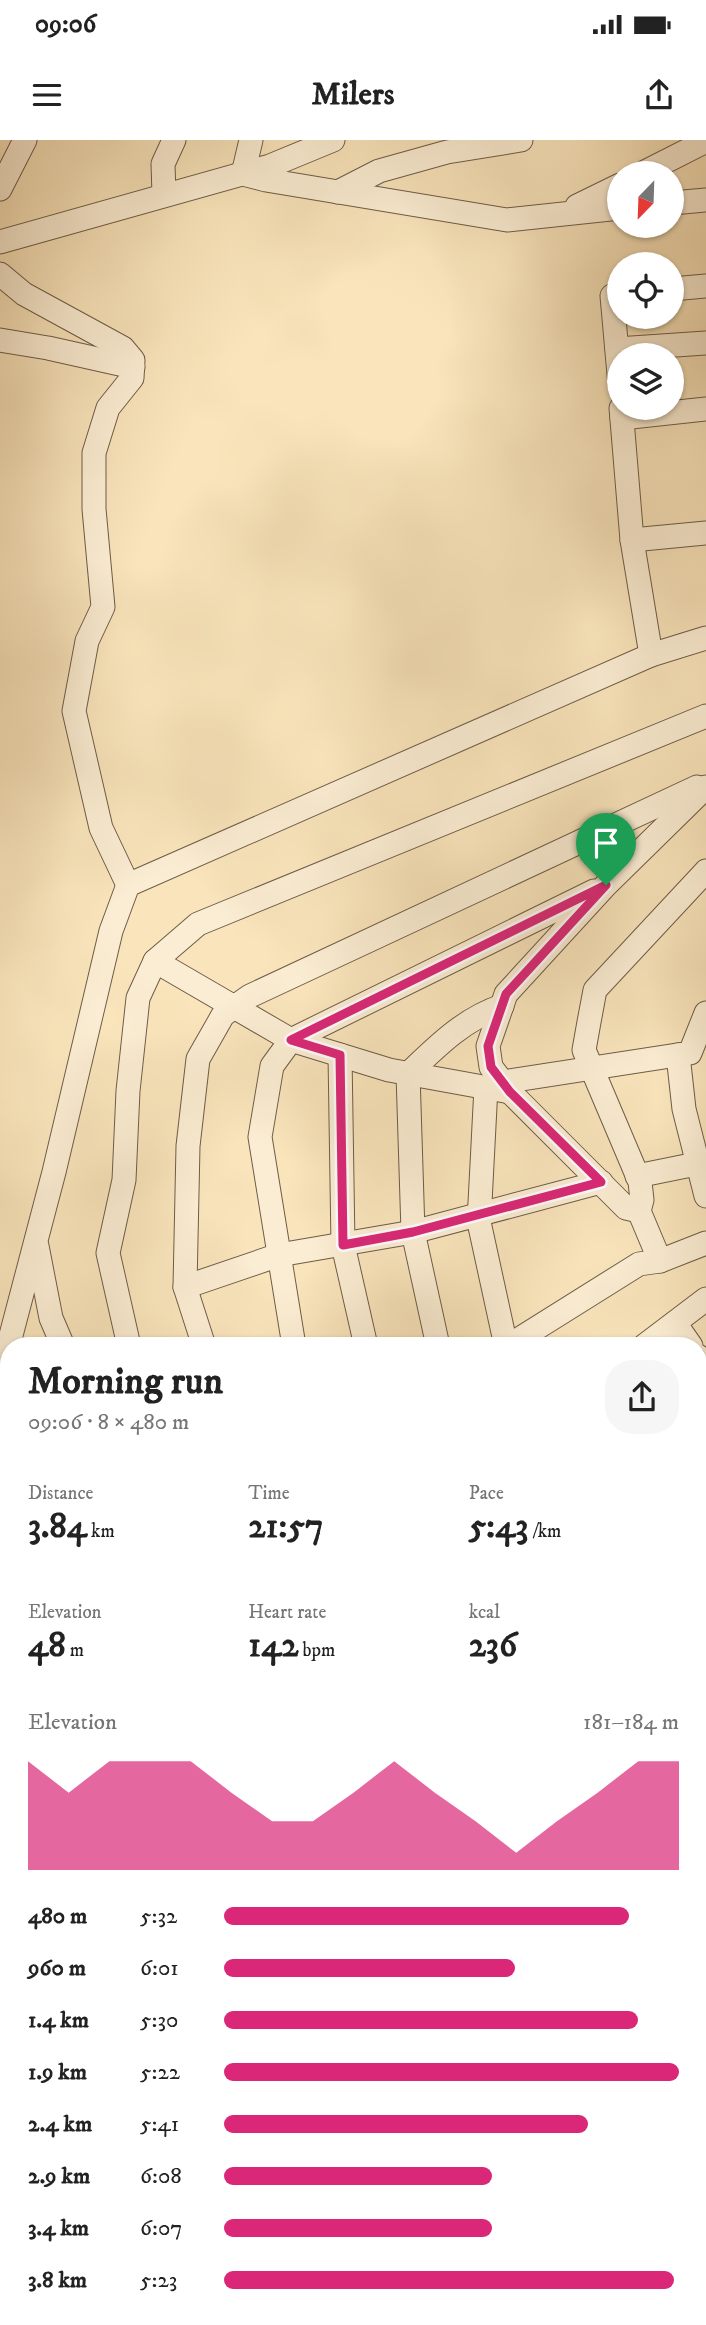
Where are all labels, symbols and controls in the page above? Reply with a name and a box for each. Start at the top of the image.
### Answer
text: 09:06 [35,8,96,41]
text: Milers [312,75,394,115]
icon: menu [28,76,66,114]
icon: share [640,76,678,114]
north arrow [607,161,684,238]
map controls [607,161,684,420]
button: locate [607,252,684,329]
button: layers [607,343,684,420]
pin [576,813,636,885]
icon: arrive [587,824,625,862]
text: Morning run [28,1358,223,1406]
button: share [605,1360,679,1434]
text: 09:06 · 8 × 480 m [28,1408,189,1437]
text: Distance [28,1482,93,1505]
text: Time [248,1482,290,1505]
text: Pace [469,1482,504,1505]
text: 3.84 [28,1505,87,1549]
text: 21:57 [248,1505,323,1549]
text: 5:43 [469,1505,528,1549]
text: km [87,1520,115,1543]
text: /km [528,1520,561,1543]
text: Elevation [28,1601,102,1624]
text: Heart rate [248,1601,326,1624]
text: kcal [469,1601,500,1624]
text: 48 [28,1624,66,1668]
text: 142 [248,1624,299,1668]
text: 236 [469,1624,517,1668]
text: m [66,1639,84,1662]
text: bpm [299,1639,335,1662]
text: Elevation [28,1708,117,1737]
text: 181–184 m [583,1708,679,1737]
text: 480 m [28,1902,87,1931]
text: 5:32 [140,1902,177,1931]
text: 960 m [28,1954,86,1983]
text: 6:01 [140,1954,179,1983]
text: 1.4 km [28,2006,89,2035]
text: 5:30 [140,2006,178,2035]
text: 1.9 km [28,2058,87,2087]
text: 5:22 [140,2058,180,2087]
text: 2.4 km [28,2110,92,2139]
text: 5:41 [140,2110,179,2139]
text: 2.9 km [28,2162,90,2191]
text: 6:08 [140,2162,182,2191]
text: 3.4 km [28,2214,89,2243]
text: 6:07 [140,2214,182,2243]
text: 3.8 km [28,2266,87,2295]
text: 5:23 [140,2266,177,2295]

